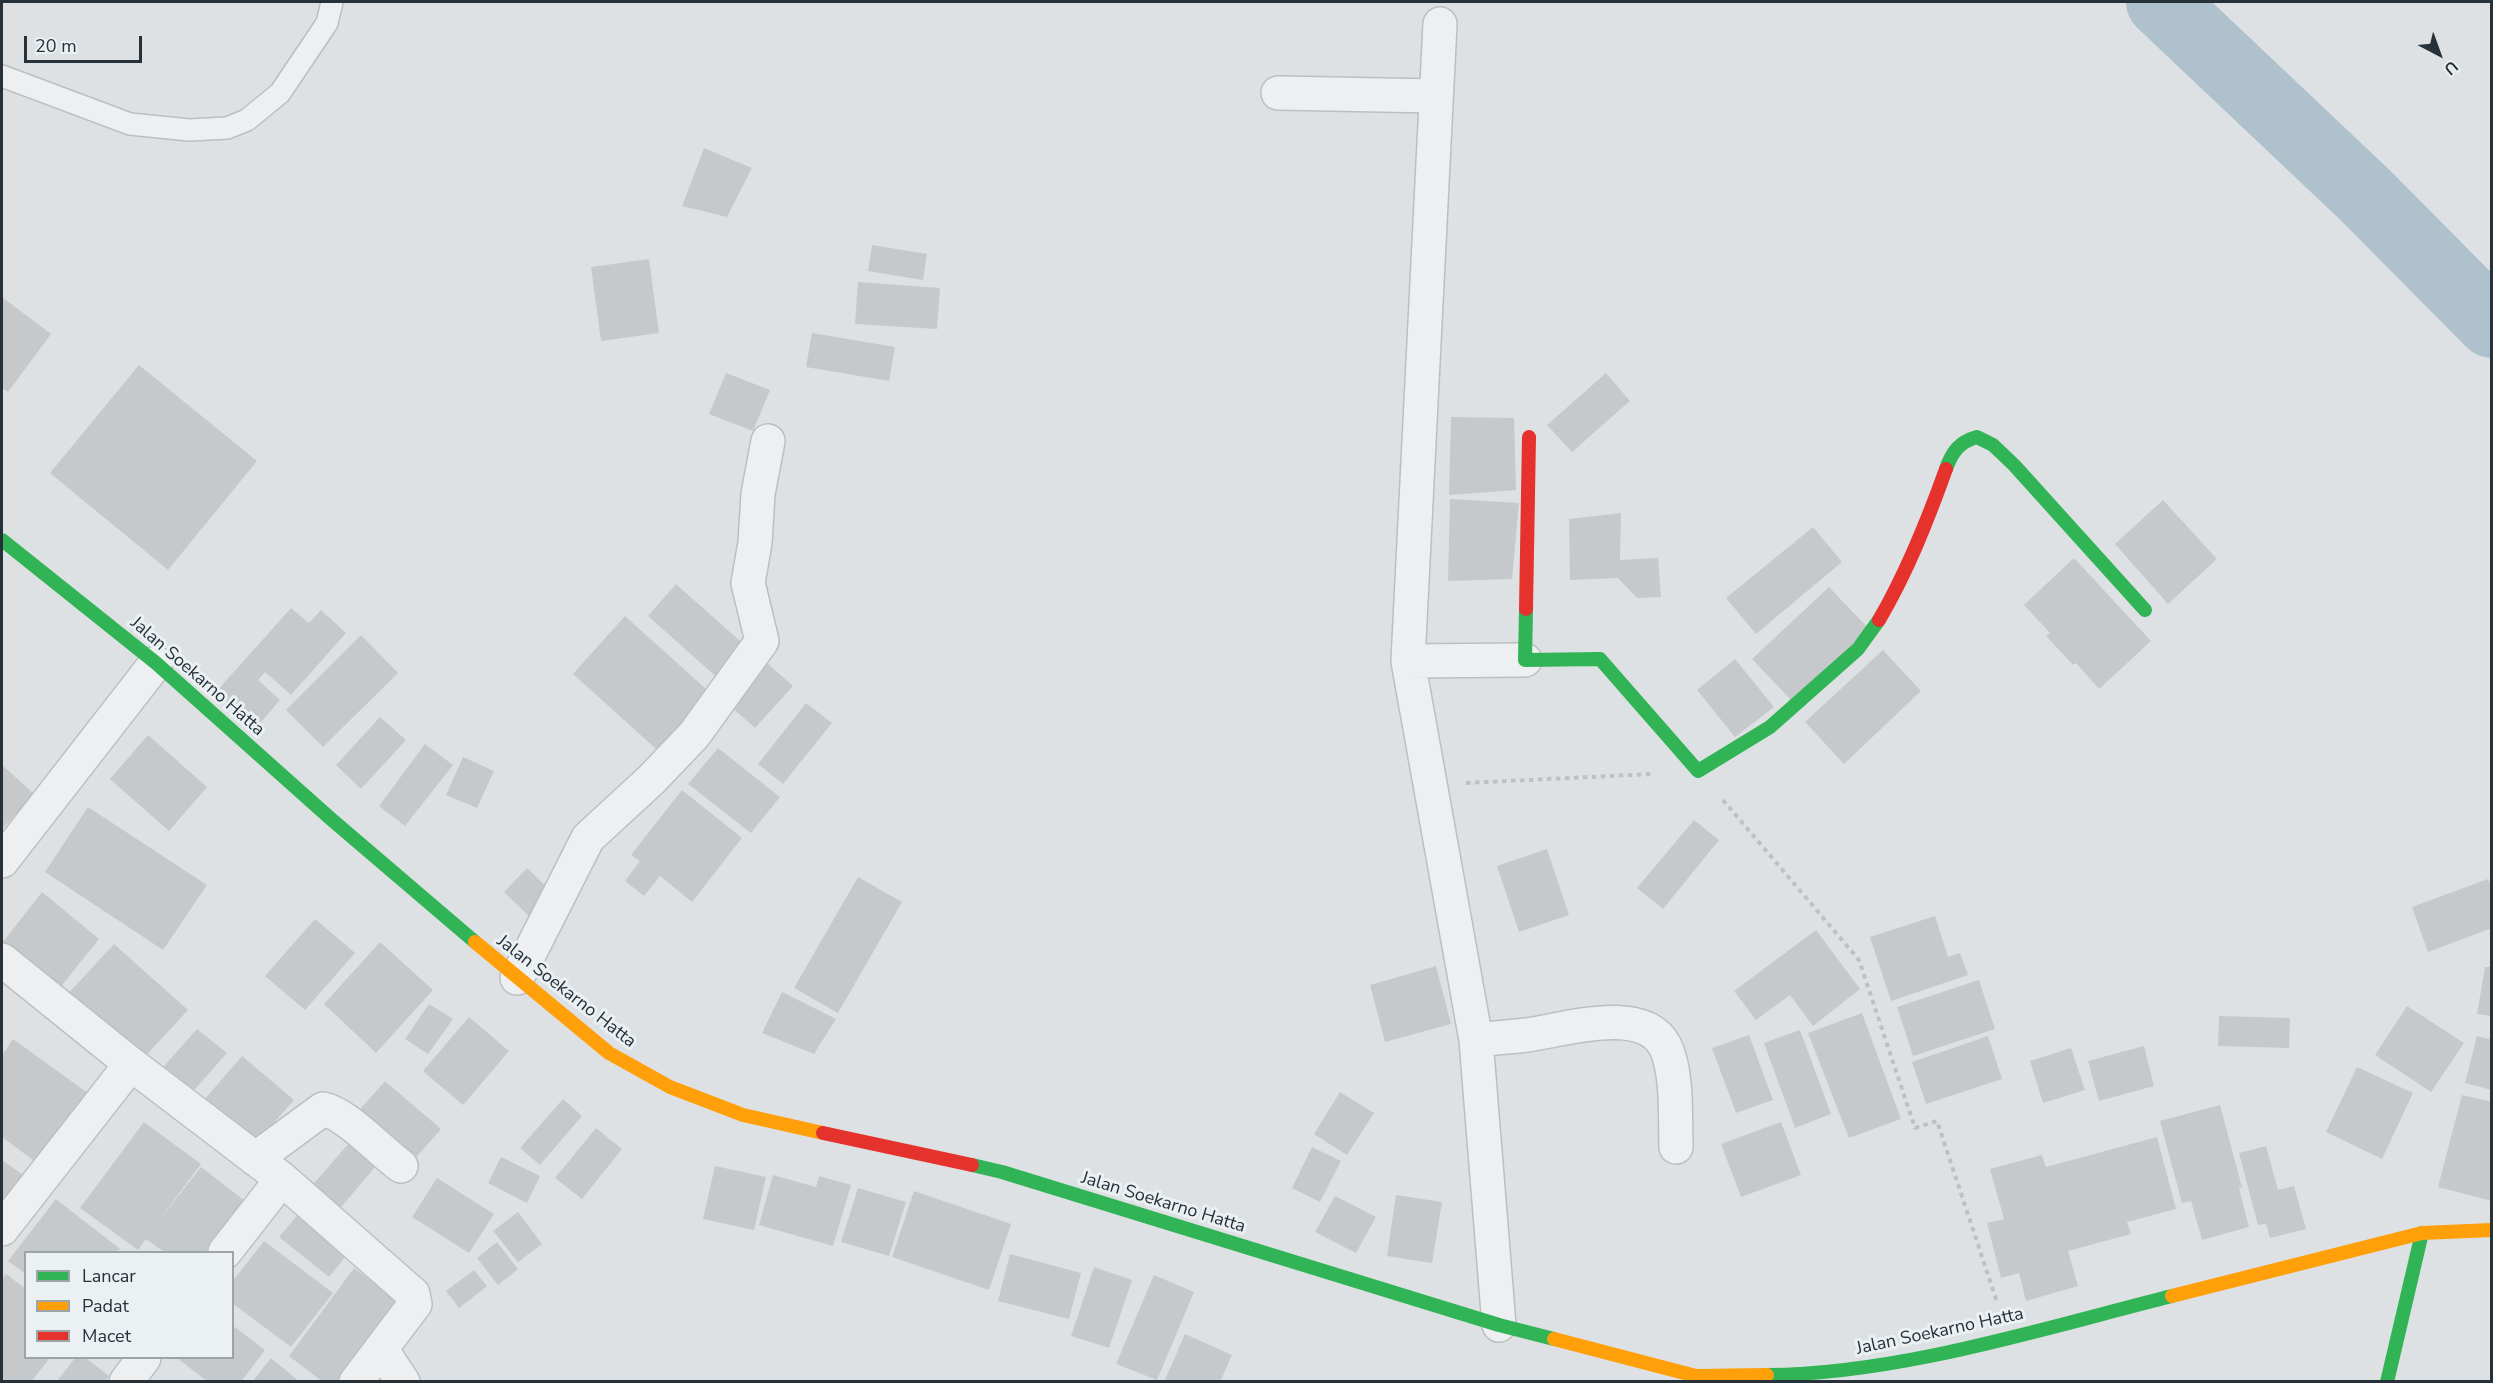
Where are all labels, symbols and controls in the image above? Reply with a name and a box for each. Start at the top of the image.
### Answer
scale bar [27,24,146,62]
north arrow [2409,24,2469,84]
text: 20 m [35,34,77,58]
text: U [2439,55,2462,80]
street label: Jalan Soekarno Hatta [126,613,268,741]
street label: Jalan Soekarno Hatta [492,931,640,1053]
street label: Jalan Soekarno Hatta [1078,1168,1248,1238]
legend [24,1251,234,1359]
text: Lancar [82,1264,136,1288]
text: Padat [82,1294,129,1318]
street label: Jalan Soekarno Hatta [1854,1304,2026,1360]
text: Macet [82,1324,131,1348]

